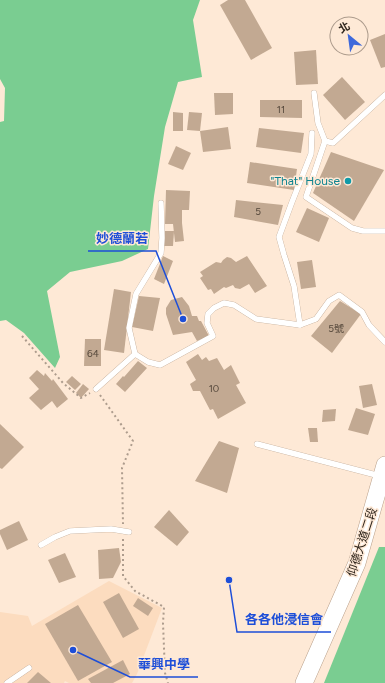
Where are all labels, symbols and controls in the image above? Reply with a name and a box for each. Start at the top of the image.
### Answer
north arrow [329,16,369,56]
text: 北 [336,19,352,36]
house number: 11 [277,103,285,116]
place label: "That" House [271,174,340,188]
marker: "That" House [343,176,353,186]
house number: 5 [255,205,261,218]
callout: 妙德蘭若 [88,226,156,251]
text: 妙德蘭若 [96,231,148,246]
house number: 5號 [328,322,344,335]
house number: 64 [87,347,99,360]
house number: 10 [209,382,219,395]
street label: 仰德大道二段 [344,506,380,578]
callout: 各各他浸信會 [237,607,331,632]
text: 各各他浸信會 [245,612,324,627]
callout: 華興中學 [130,652,198,677]
text: 華興中學 [138,657,190,672]

